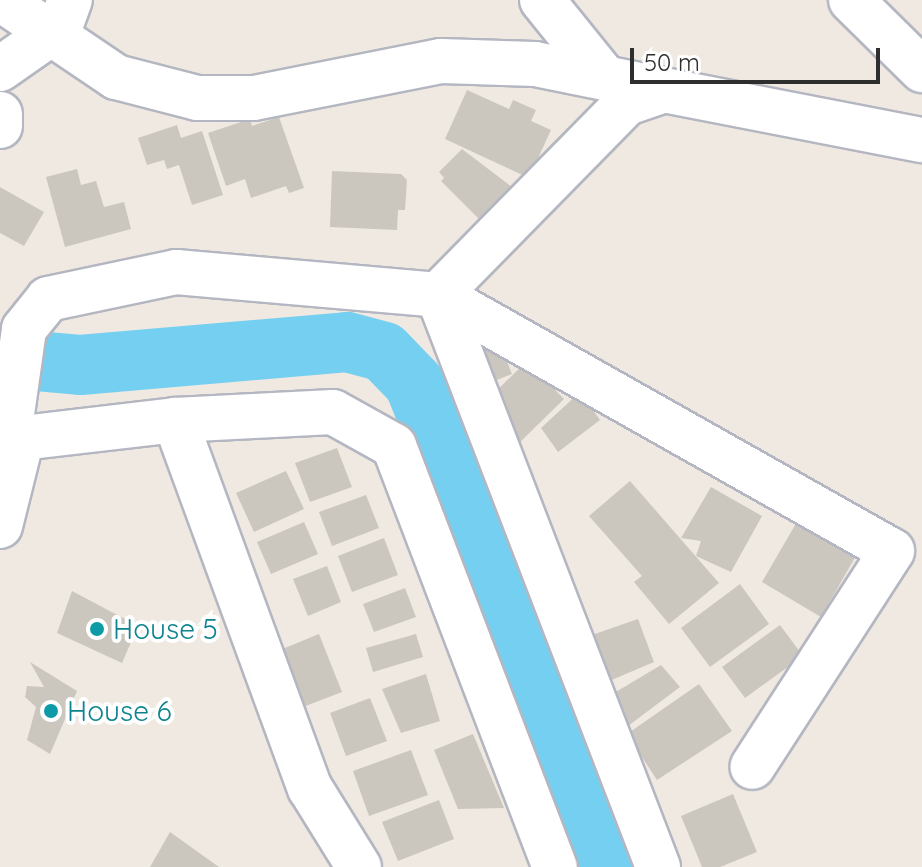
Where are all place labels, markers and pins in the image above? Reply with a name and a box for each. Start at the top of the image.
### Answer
place label: House 5 [113,612,218,646]
marker: House 5 [88,620,106,638]
place label: House 6 [67,694,172,728]
marker: House 6 [42,702,60,720]

